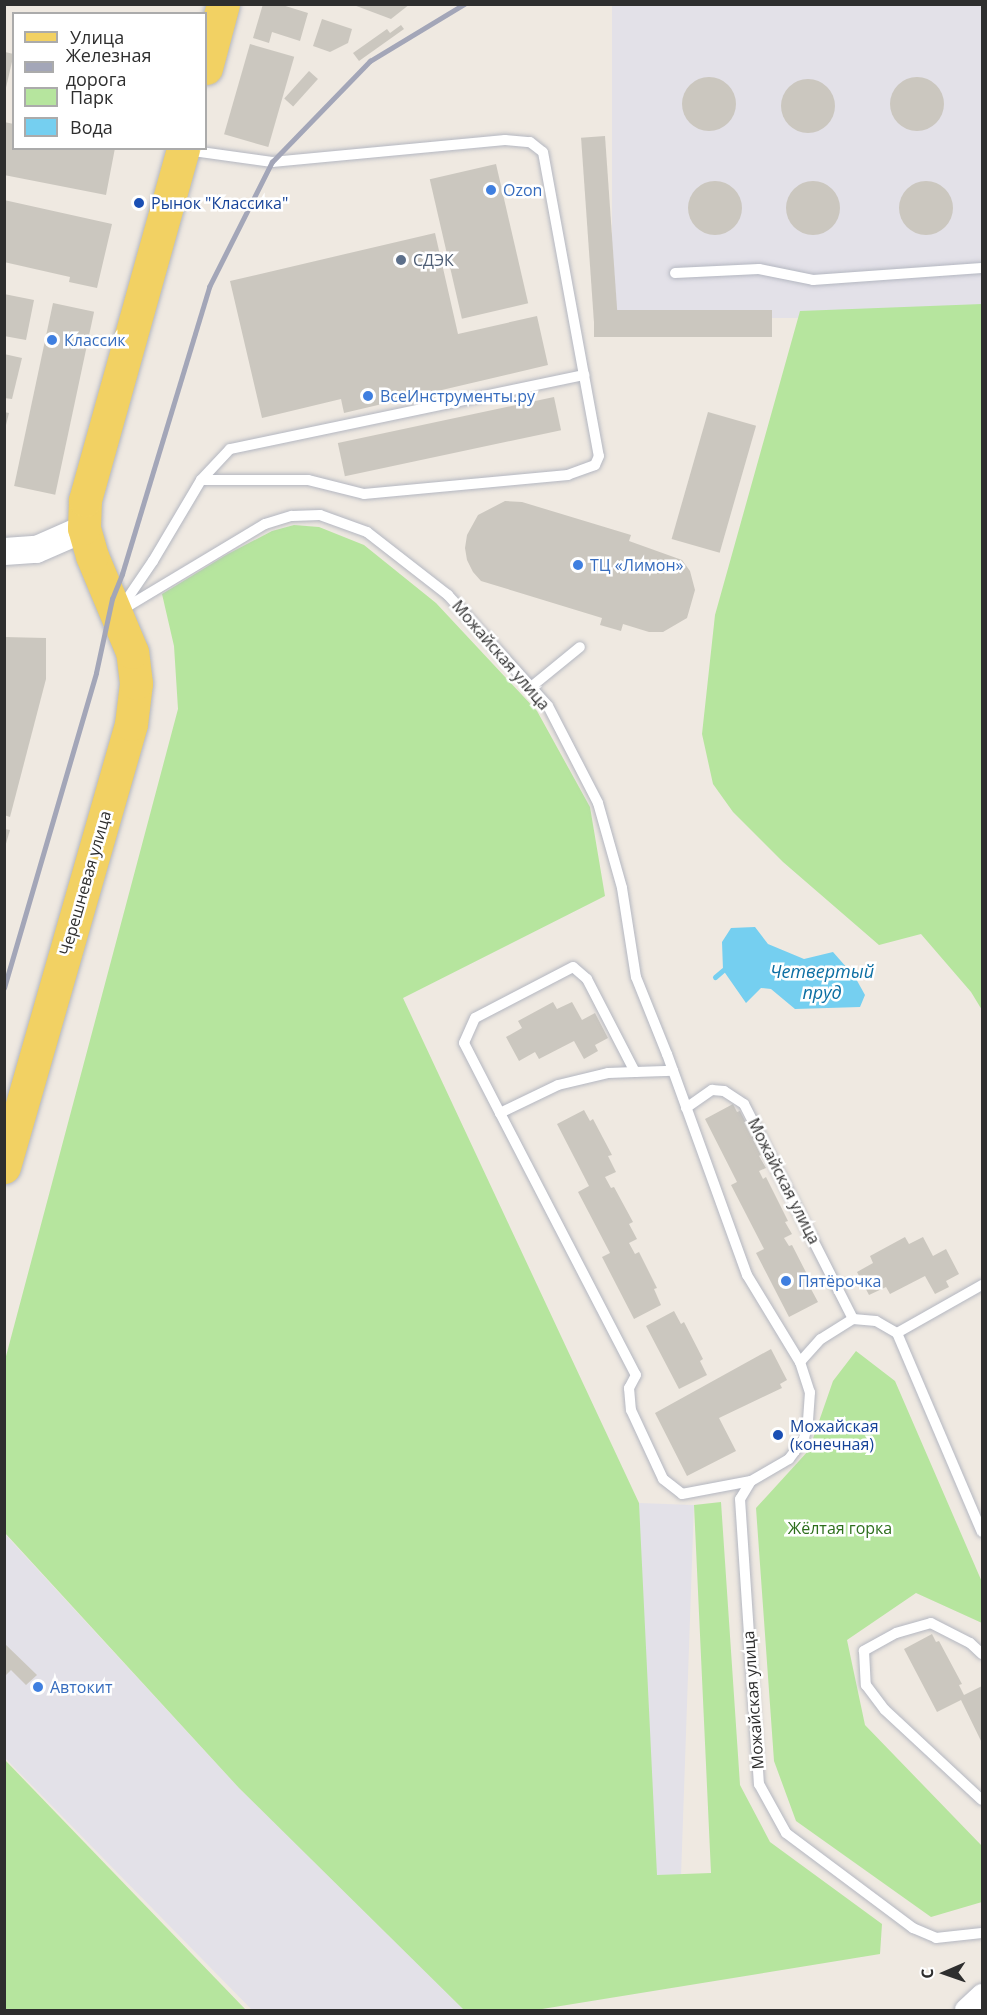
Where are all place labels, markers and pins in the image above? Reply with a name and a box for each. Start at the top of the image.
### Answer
place label: Ozon [503,180,542,200]
marker: Ozon [484,183,498,197]
place label: Рынок "Классика" [151,193,288,213]
marker: Рынок "Классика" [132,196,146,210]
place label: СДЭК [413,250,454,270]
marker: СДЭК [394,253,408,267]
place label: Классик [64,330,126,350]
marker: Классик [45,333,59,347]
place label: ВсеИнструменты.ру [380,386,535,406]
marker: ВсеИнструменты.ру [361,389,375,403]
place label: ТЦ «Лимон» [590,555,684,575]
marker: ТЦ «Лимон» [571,558,585,572]
place label: Пятёрочка [798,1271,881,1291]
marker: Пятёрочка [779,1274,793,1288]
place label: Можайская (конечная) [790,1416,879,1454]
marker: Можайская (конечная) [771,1428,785,1442]
place label: Автокит [50,1677,112,1697]
marker: Автокит [31,1680,45,1694]

